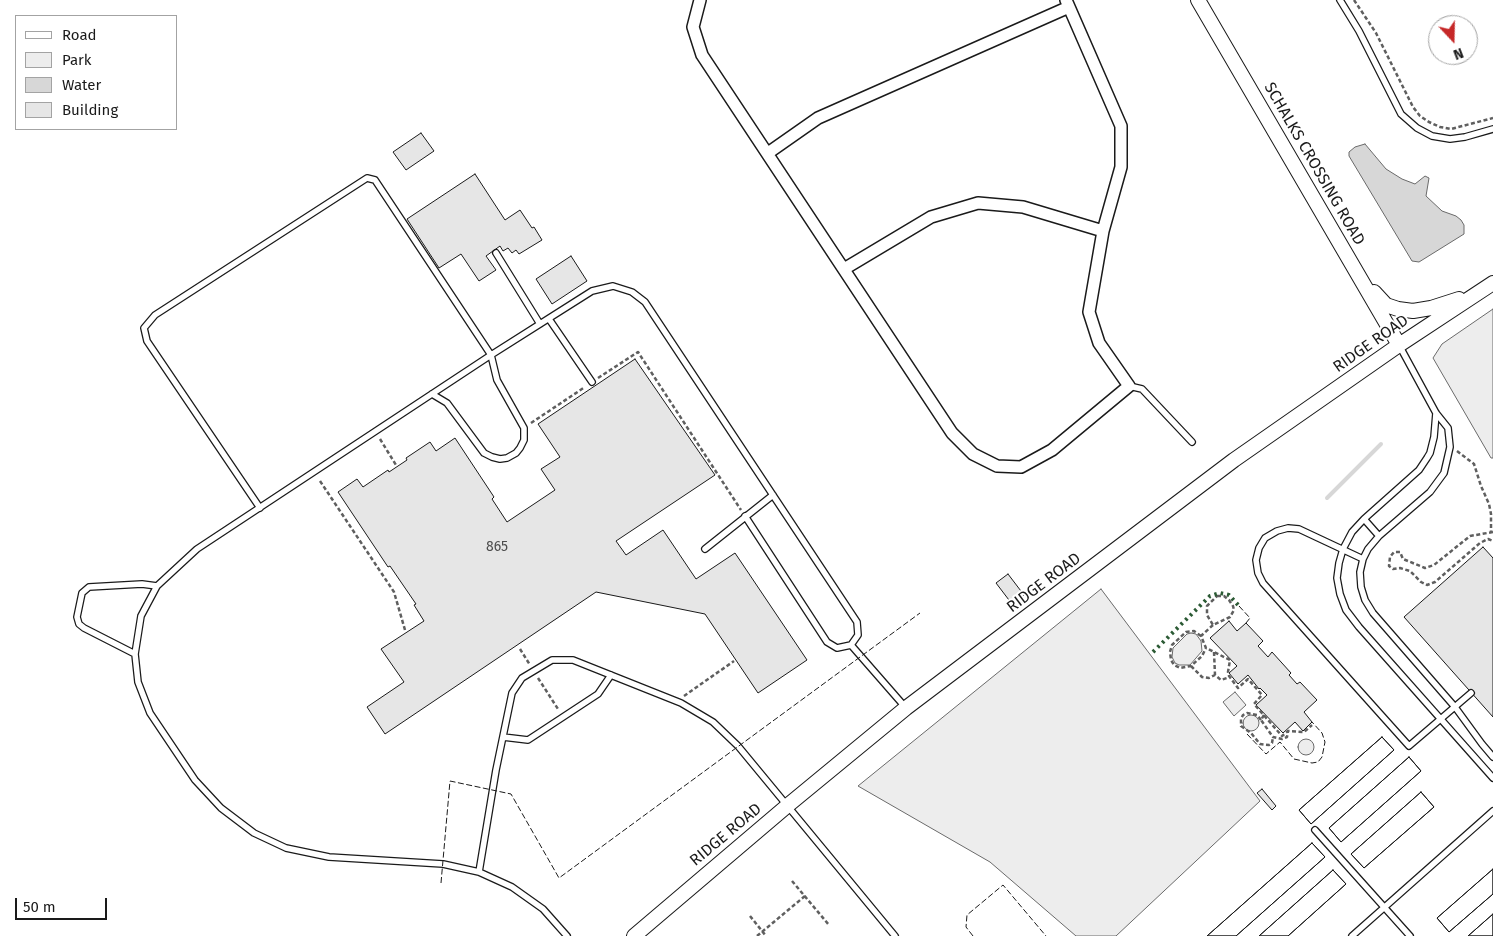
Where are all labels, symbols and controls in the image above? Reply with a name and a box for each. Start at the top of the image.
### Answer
legend [15,15,178,130]
north arrow [1428,15,1478,65]
text: Road [62,26,97,44]
text: N [1451,44,1466,63]
text: Park [62,51,92,69]
text: Water [62,76,101,94]
street label: SCHALKS CROSSING ROAD [1260,79,1368,249]
text: Building [62,101,118,119]
street label: RIDGE ROAD [1330,311,1412,377]
house number: 865 [486,539,508,555]
street label: RIDGE ROAD [1003,549,1085,617]
street label: RIDGE ROAD [686,800,766,870]
scale bar [18,888,110,920]
text: 50 m [23,898,56,916]

